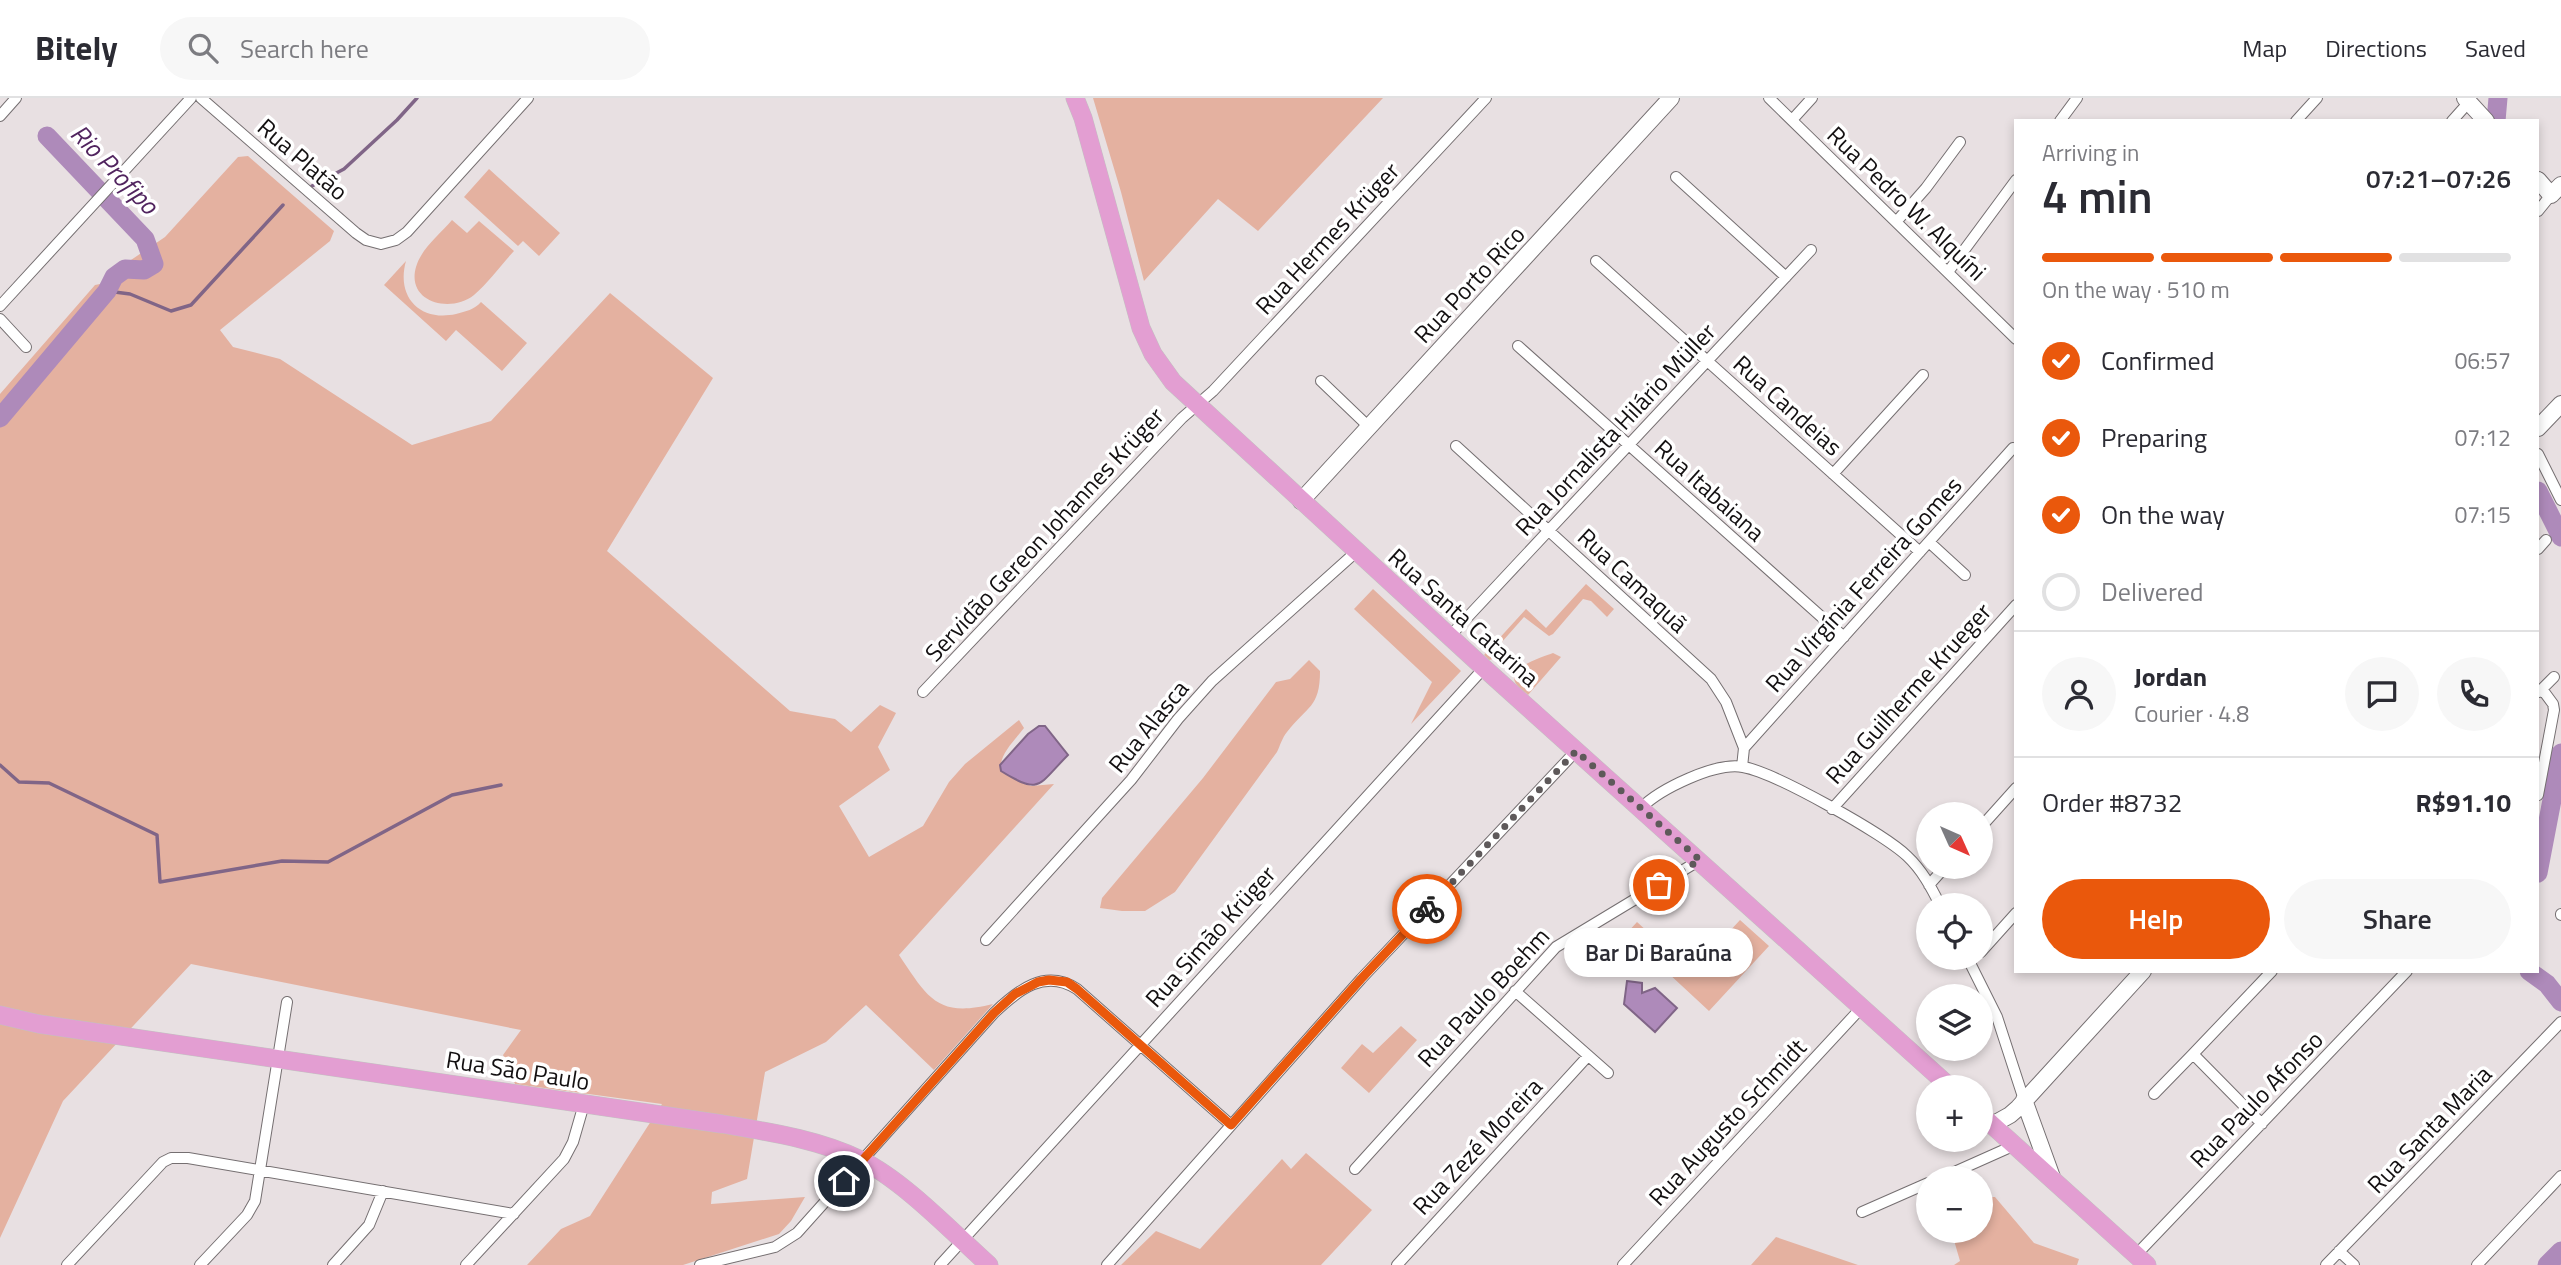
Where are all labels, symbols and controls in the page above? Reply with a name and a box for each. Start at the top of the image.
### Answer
search box [160,17,650,80]
text: Bitely [35,23,118,73]
icon: search [184,29,222,67]
text: Search here [240,29,369,68]
text: Map [2242,30,2287,66]
text: Directions [2325,30,2427,66]
text: Saved [2465,30,2526,66]
street label: Rua Platão [250,109,356,209]
water label: Rio Profipo [62,115,169,224]
street label: Rua Pedro W. Alquíni [1819,117,1995,289]
text: Arriving in [2042,135,2139,170]
street label: Rua Hermes Krüger [1247,154,1407,322]
text: 07:21–07:26 [2366,159,2511,198]
text: 4 min [2042,161,2153,231]
street label: Rua Porto Rico [1405,217,1533,351]
text: On the way · 510 m [2042,272,2230,307]
street label: Rua Jornalista Hilário Müller [1506,314,1724,544]
text: Confirmed [2101,341,2215,380]
icon: check [2042,342,2080,380]
text: 06:57 [2454,343,2511,378]
street label: Rua Candeias [1725,346,1851,464]
street label: Servidão Gereon Johannes Krüger [916,399,1172,669]
text: Preparing [2101,418,2207,457]
icon: check [2042,419,2080,457]
text: 07:12 [2454,420,2511,455]
street label: Rua Itabaiana [1647,430,1773,550]
street label: Rua Virgínia Ferreira Gomes [1756,468,1970,700]
text: On the way [2101,495,2225,534]
icon: check [2042,496,2080,534]
text: 07:15 [2454,497,2511,532]
street label: Rua Camaquã [1570,519,1696,641]
street label: Rua Santa Catarina [1380,539,1548,695]
text: Delivered [2101,572,2204,611]
street label: Rua Guilherme Krueger [1817,594,1999,792]
button: person [2042,657,2116,731]
text: Jordan [2134,657,2207,696]
button: chat [2345,657,2419,731]
button: phone [2437,657,2511,731]
street label: Rua Alasca [1099,672,1197,780]
text: Courier · 4.8 [2134,696,2249,731]
text: Order #8732 [2042,783,2182,822]
text: R$91.10 [2415,783,2511,822]
north arrow [1916,802,1993,878]
map controls [1916,802,1993,1243]
pin [1629,855,1689,915]
street label: Rua Simão Krüger [1136,857,1284,1015]
icon: bag [1640,866,1678,904]
courier [1392,874,1462,944]
button: Help [2042,879,2270,959]
button: Share [2284,879,2511,959]
icon: bike [1408,890,1446,928]
button: locate [1916,893,1993,970]
street label: Rua Paulo Boehm [1409,919,1557,1075]
callout: Bar Di Baraúna [1564,927,1754,976]
text: Bar Di Baraúna [1585,935,1732,970]
button: layers [1916,984,1993,1061]
street label: Rua Paulo Afonso [2181,1022,2331,1176]
street label: Rua Augusto Schmidt [1640,1030,1815,1214]
street label: Rua São Paulo [444,1041,592,1099]
street label: Rua Santa Maria [2358,1057,2500,1201]
street label: Rua Zezé Moreira [1404,1069,1550,1223]
button: + [1916,1075,1993,1152]
pin [814,1151,874,1211]
icon: home [825,1162,863,1200]
button: − [1916,1166,1993,1243]

